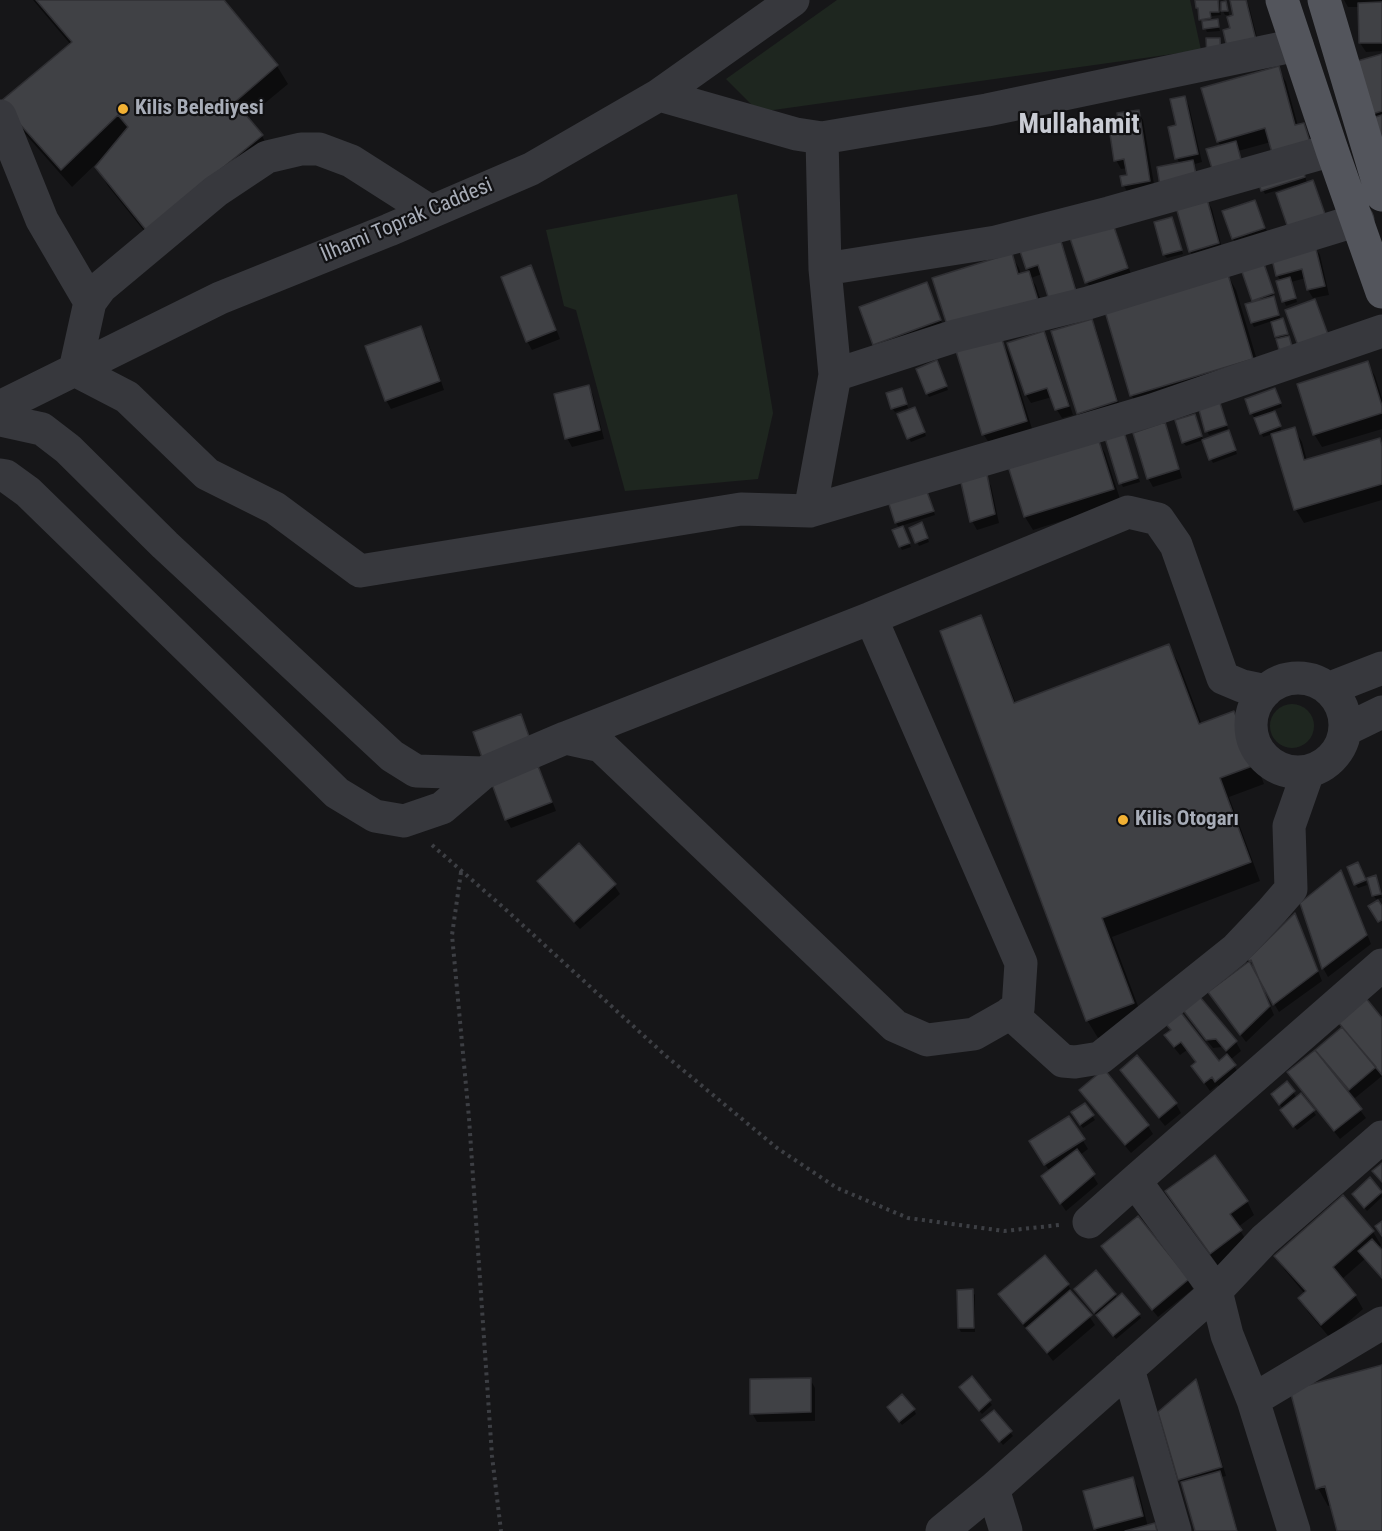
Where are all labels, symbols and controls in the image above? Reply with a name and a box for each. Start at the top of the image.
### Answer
place label: Kilis Belediyesi [135,96,264,122]
marker: Kilis Belediyesi [116,102,130,116]
district label: Mullahamit [1018,110,1140,142]
street label: İlhami Toprak Caddesi [317,173,497,269]
place label: Kilis Otogarı [1135,807,1239,833]
marker: Kilis Otogarı [1116,813,1130,827]

